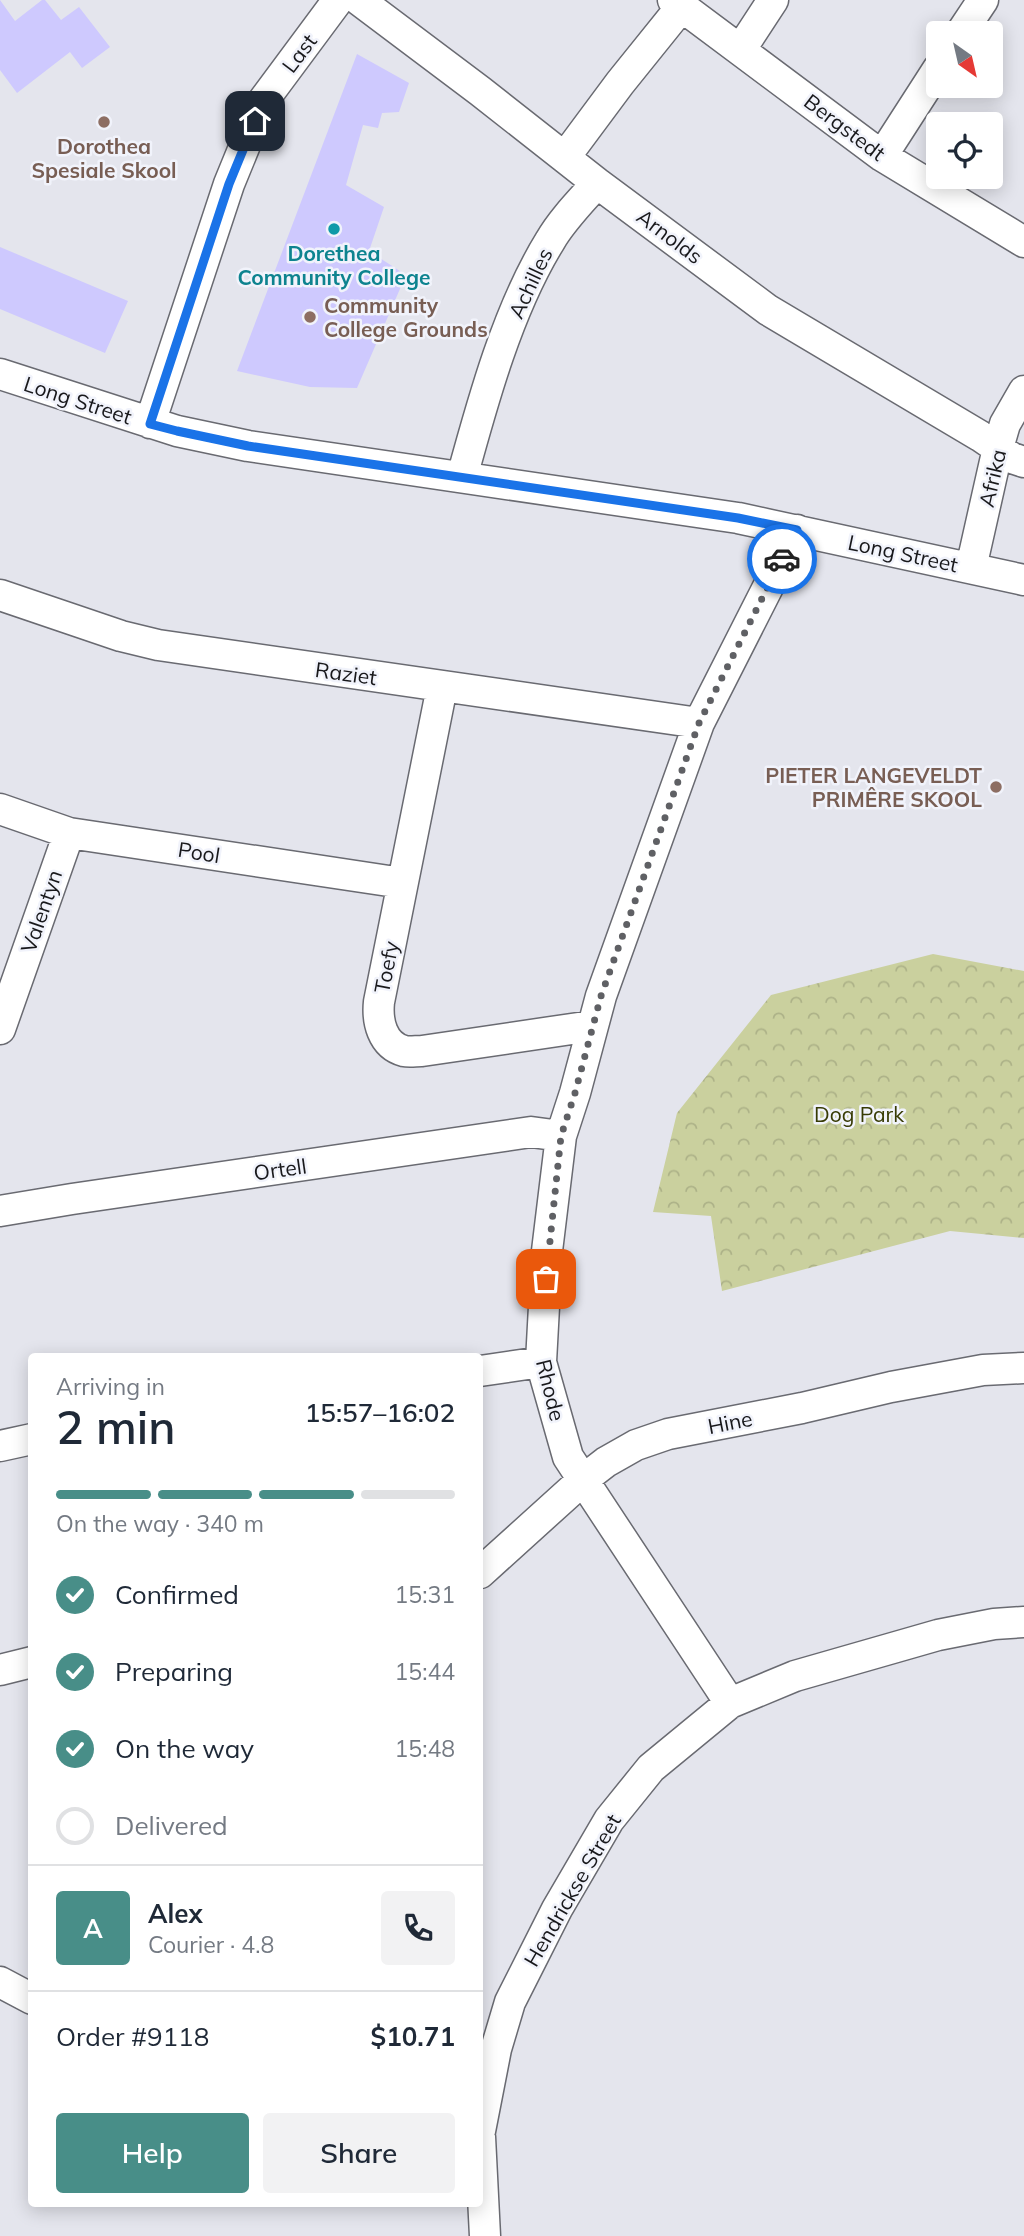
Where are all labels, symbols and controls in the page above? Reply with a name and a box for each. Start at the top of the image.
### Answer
north arrow [926,21,1003,98]
map controls [926,21,1003,189]
street label: Last [276,29,322,77]
street label: Bergstedt [799,88,891,166]
pin [225,91,285,151]
icon: home [236,102,274,140]
button: locate [926,112,1003,189]
marker: Dorothea Spesiale Skool [96,114,112,130]
place label: Dorothea Spesiale Skool [31,133,177,183]
street label: Arnolds [632,203,708,269]
marker: Dorethea Community College [326,221,342,237]
place label: Dorethea Community College [238,240,430,290]
street label: Achilles [502,244,558,322]
place label: Community College Grounds [324,292,488,342]
marker: Community College Grounds [302,309,318,325]
street label: Long Street [21,370,135,430]
street label: Afrika [973,447,1011,509]
courier [747,524,817,594]
street label: Long Street [846,529,960,577]
icon: car [763,540,801,578]
street label: Raziet [314,656,378,690]
place label: PIETER LANGEVELDT PRIMÊRE SKOOL [765,762,982,812]
marker: PIETER LANGEVELDT PRIMÊRE SKOOL [988,779,1004,795]
street label: Pool [176,836,222,868]
street label: Valentyn [15,866,67,956]
street label: Toefy [368,939,404,995]
park label: Dog Park [814,1101,904,1127]
street label: Ortell [252,1152,308,1186]
pin [516,1249,576,1309]
icon: bag [527,1260,565,1298]
street label: Rhode [531,1356,571,1424]
text: Arriving in [56,1372,165,1401]
text: 15:57–16:02 [305,1396,455,1429]
text: 2 min [56,1398,175,1456]
street label: Hine [706,1405,754,1439]
text: On the way · 340 m [56,1509,264,1538]
icon: check [56,1576,94,1614]
text: Confirmed [115,1578,239,1611]
text: 15:31 [395,1580,455,1609]
icon: check [56,1653,94,1691]
text: Preparing [115,1655,233,1688]
text: 15:44 [395,1657,455,1686]
icon: check [56,1730,94,1768]
text: On the way [115,1732,254,1765]
text: 15:48 [395,1734,455,1763]
text: Delivered [115,1809,228,1842]
street label: Hendrickse Street [518,1809,626,1971]
button: phone [381,1891,455,1965]
text: Alex [148,1897,203,1930]
text: A [83,1912,103,1945]
text: Courier · 4.8 [148,1930,274,1959]
text: Order #9118 [56,2020,209,2053]
text: $10.71 [371,2020,455,2053]
button: Help [56,2113,249,2193]
button: Share [263,2113,455,2193]

